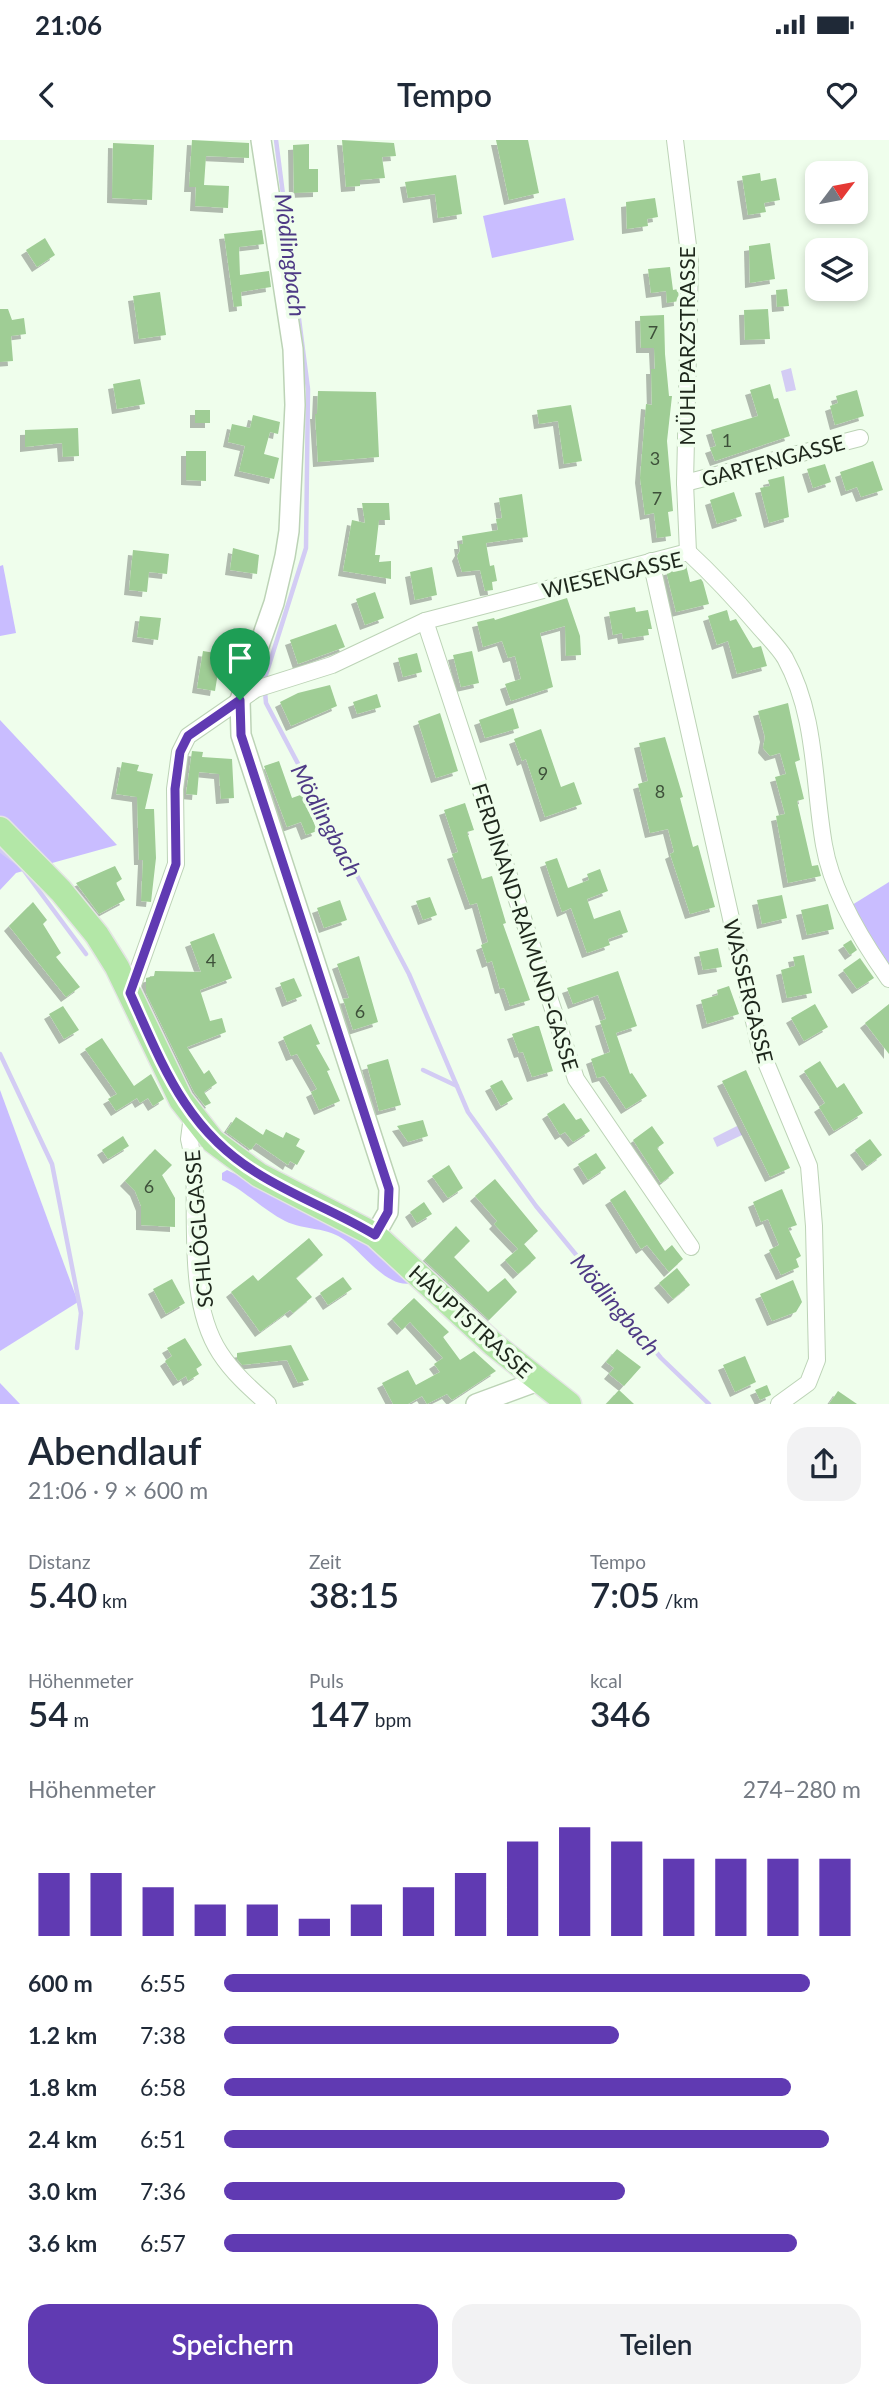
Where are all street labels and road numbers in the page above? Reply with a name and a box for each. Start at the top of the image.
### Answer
street label: MÜHLPARZSTRASSE [674,246,699,446]
street label: GARTENGASSE [699,429,847,491]
street label: WIESENGASSE [539,546,685,602]
street label: FERDINAND-RAIMUND-GASSE [468,780,584,1074]
street label: WASSERGASSE [719,917,779,1065]
street label: SCHLÖGLGASSE [179,1149,217,1309]
street label: HAUPTSTRASSE [405,1259,537,1383]

